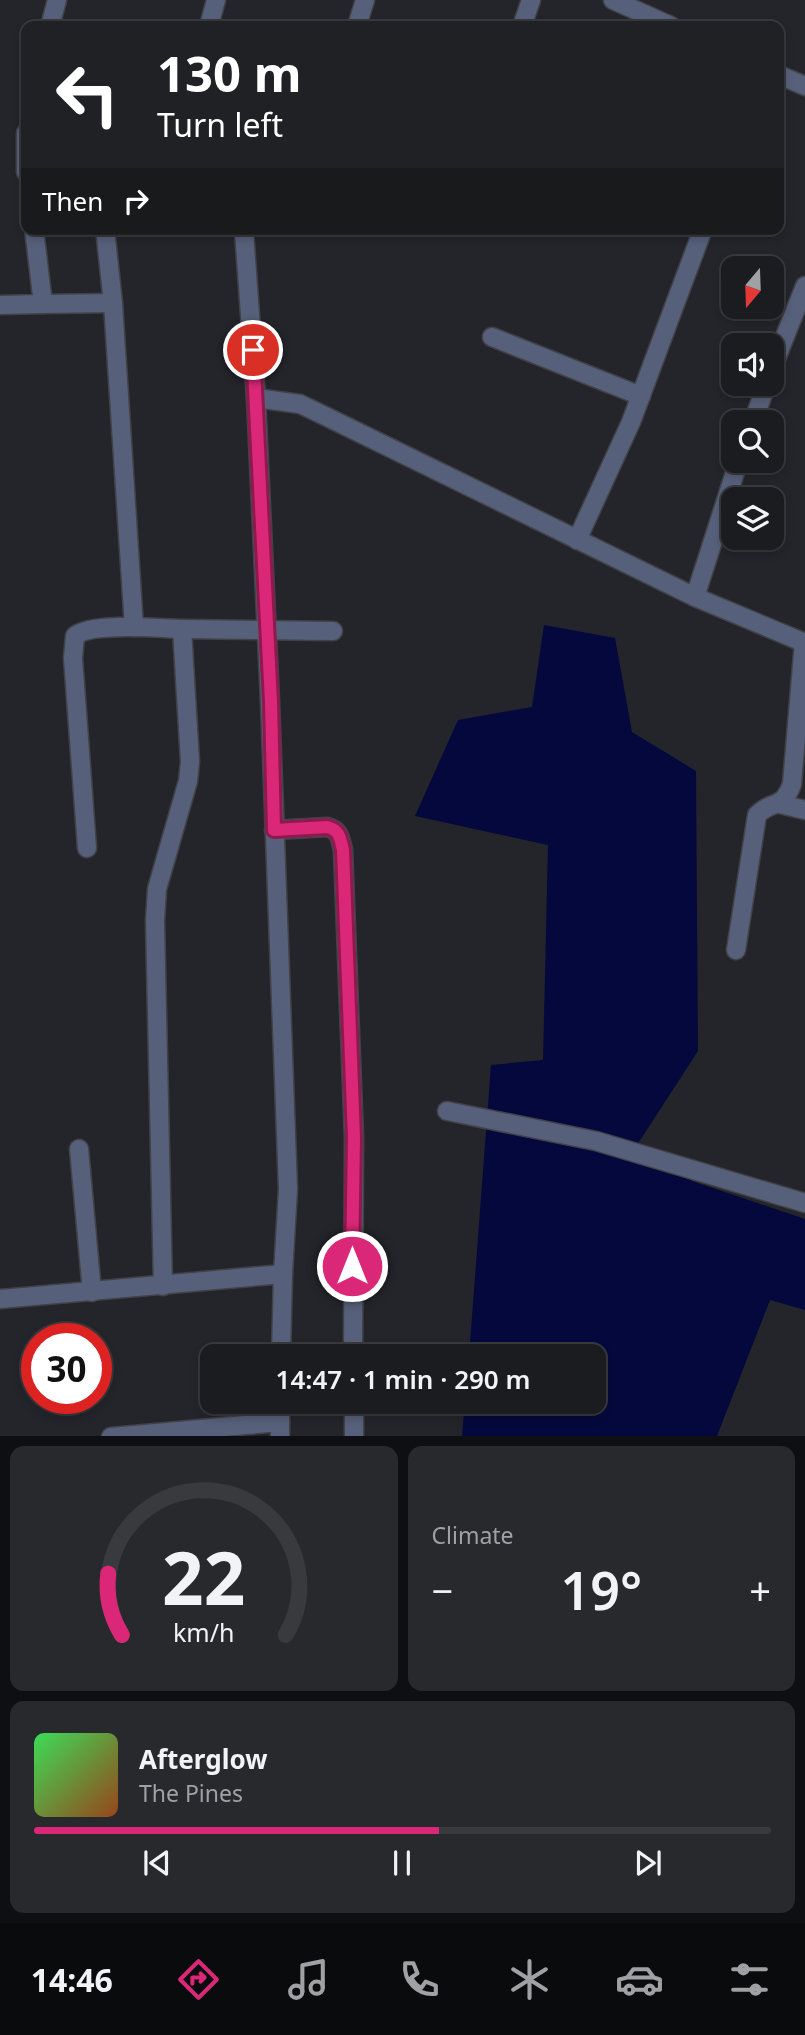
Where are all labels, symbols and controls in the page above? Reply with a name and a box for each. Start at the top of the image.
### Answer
text: 130 m [157,40,302,106]
icon: left [42,49,133,140]
text: Turn left [157,103,283,146]
icon: right [117,182,155,220]
text: Then [42,183,103,219]
north arrow [721,256,784,318]
map controls [721,256,784,550]
pin [223,320,283,380]
icon: arrive [234,331,272,369]
button: sound [721,333,784,396]
button: search [721,410,784,473]
button: layers [721,487,784,550]
position arrow [315,1229,389,1303]
speed limit sign: 30 [21,1323,112,1414]
text: 14:47 · 1 min · 290 m [276,1361,530,1397]
text: Climate [432,1519,514,1551]
text: 22 [162,1527,245,1626]
text: 19° [560,1554,642,1625]
text: − [432,1564,453,1616]
text: + [749,1564,771,1616]
text: km/h [173,1614,235,1648]
text: Afterglow [139,1741,267,1777]
text: The Pines [139,1777,243,1809]
icon: previous [138,1844,176,1882]
icon: pause [383,1844,421,1882]
icon: next [629,1844,667,1882]
icon: directions [174,1955,223,2004]
icon: music [284,1955,333,2004]
icon: phone [395,1955,444,2004]
icon: climate [505,1955,554,2004]
icon: car [615,1955,664,2004]
icon: filters [725,1955,774,2004]
text: 14:46 [31,1958,113,2001]

